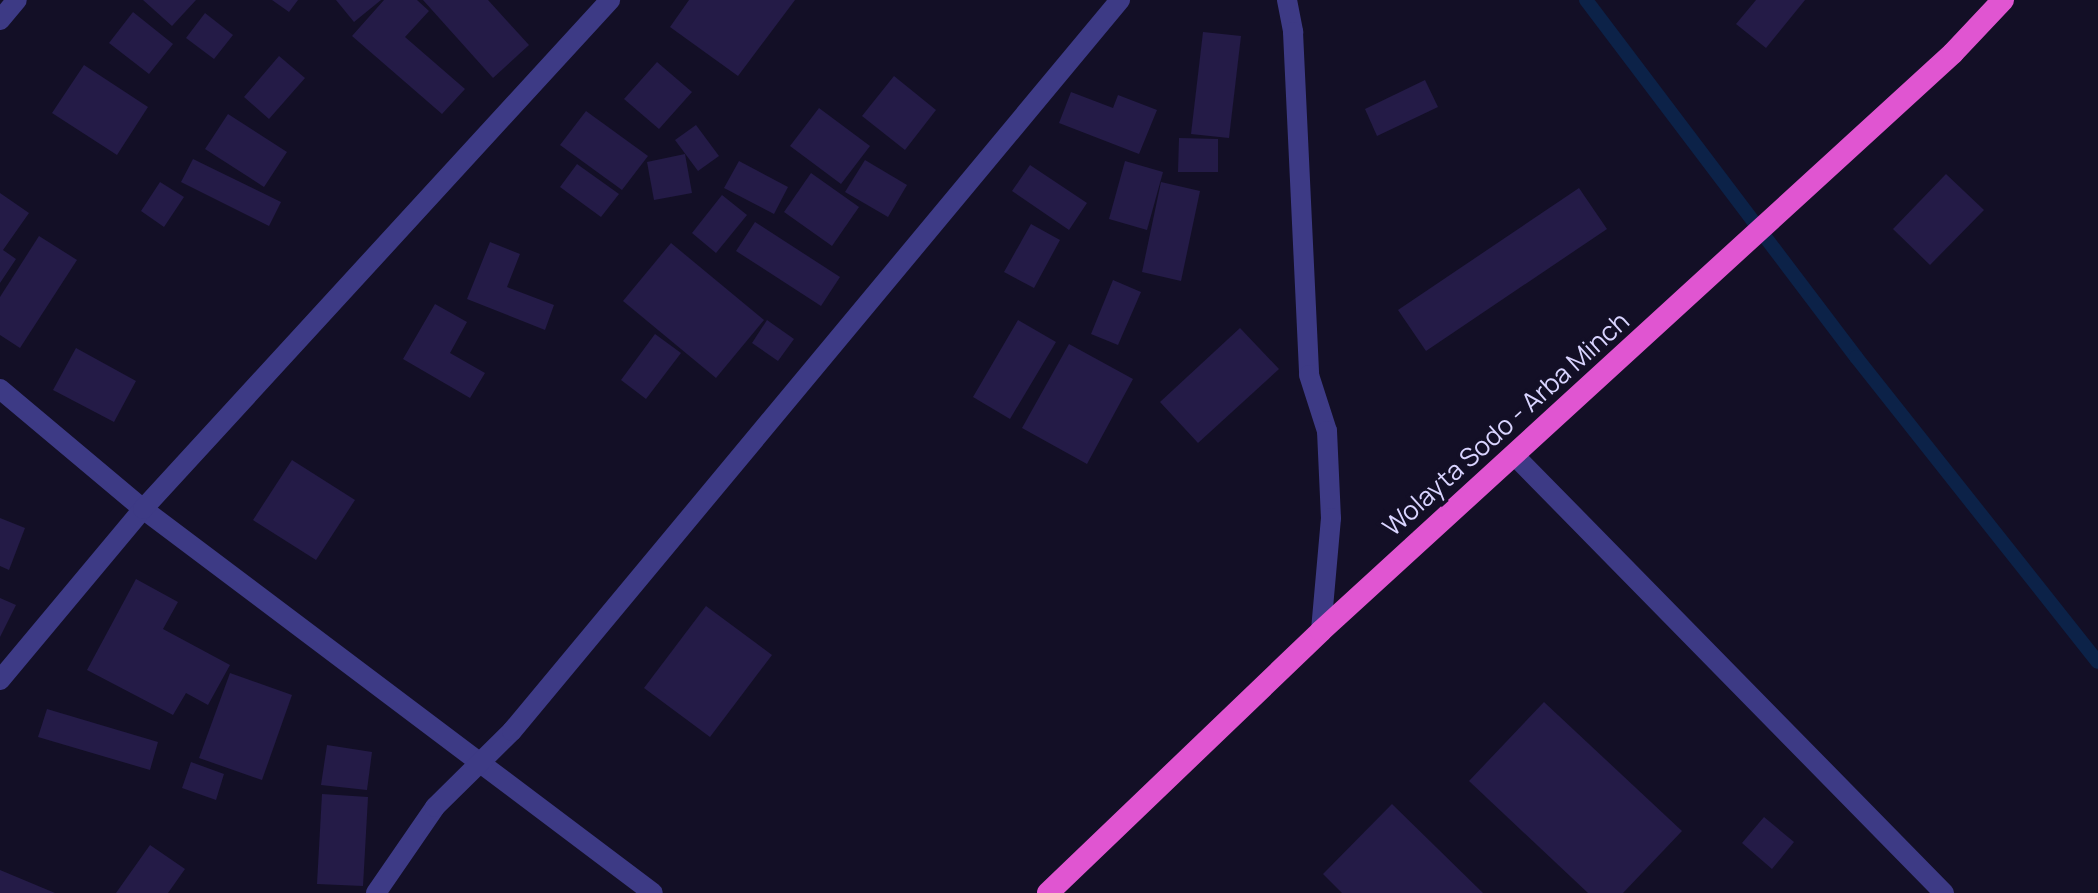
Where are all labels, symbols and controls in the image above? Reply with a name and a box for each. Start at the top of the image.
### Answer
street label: Wolayta Sodo - Arba Minch [1377,305,1635,543]

